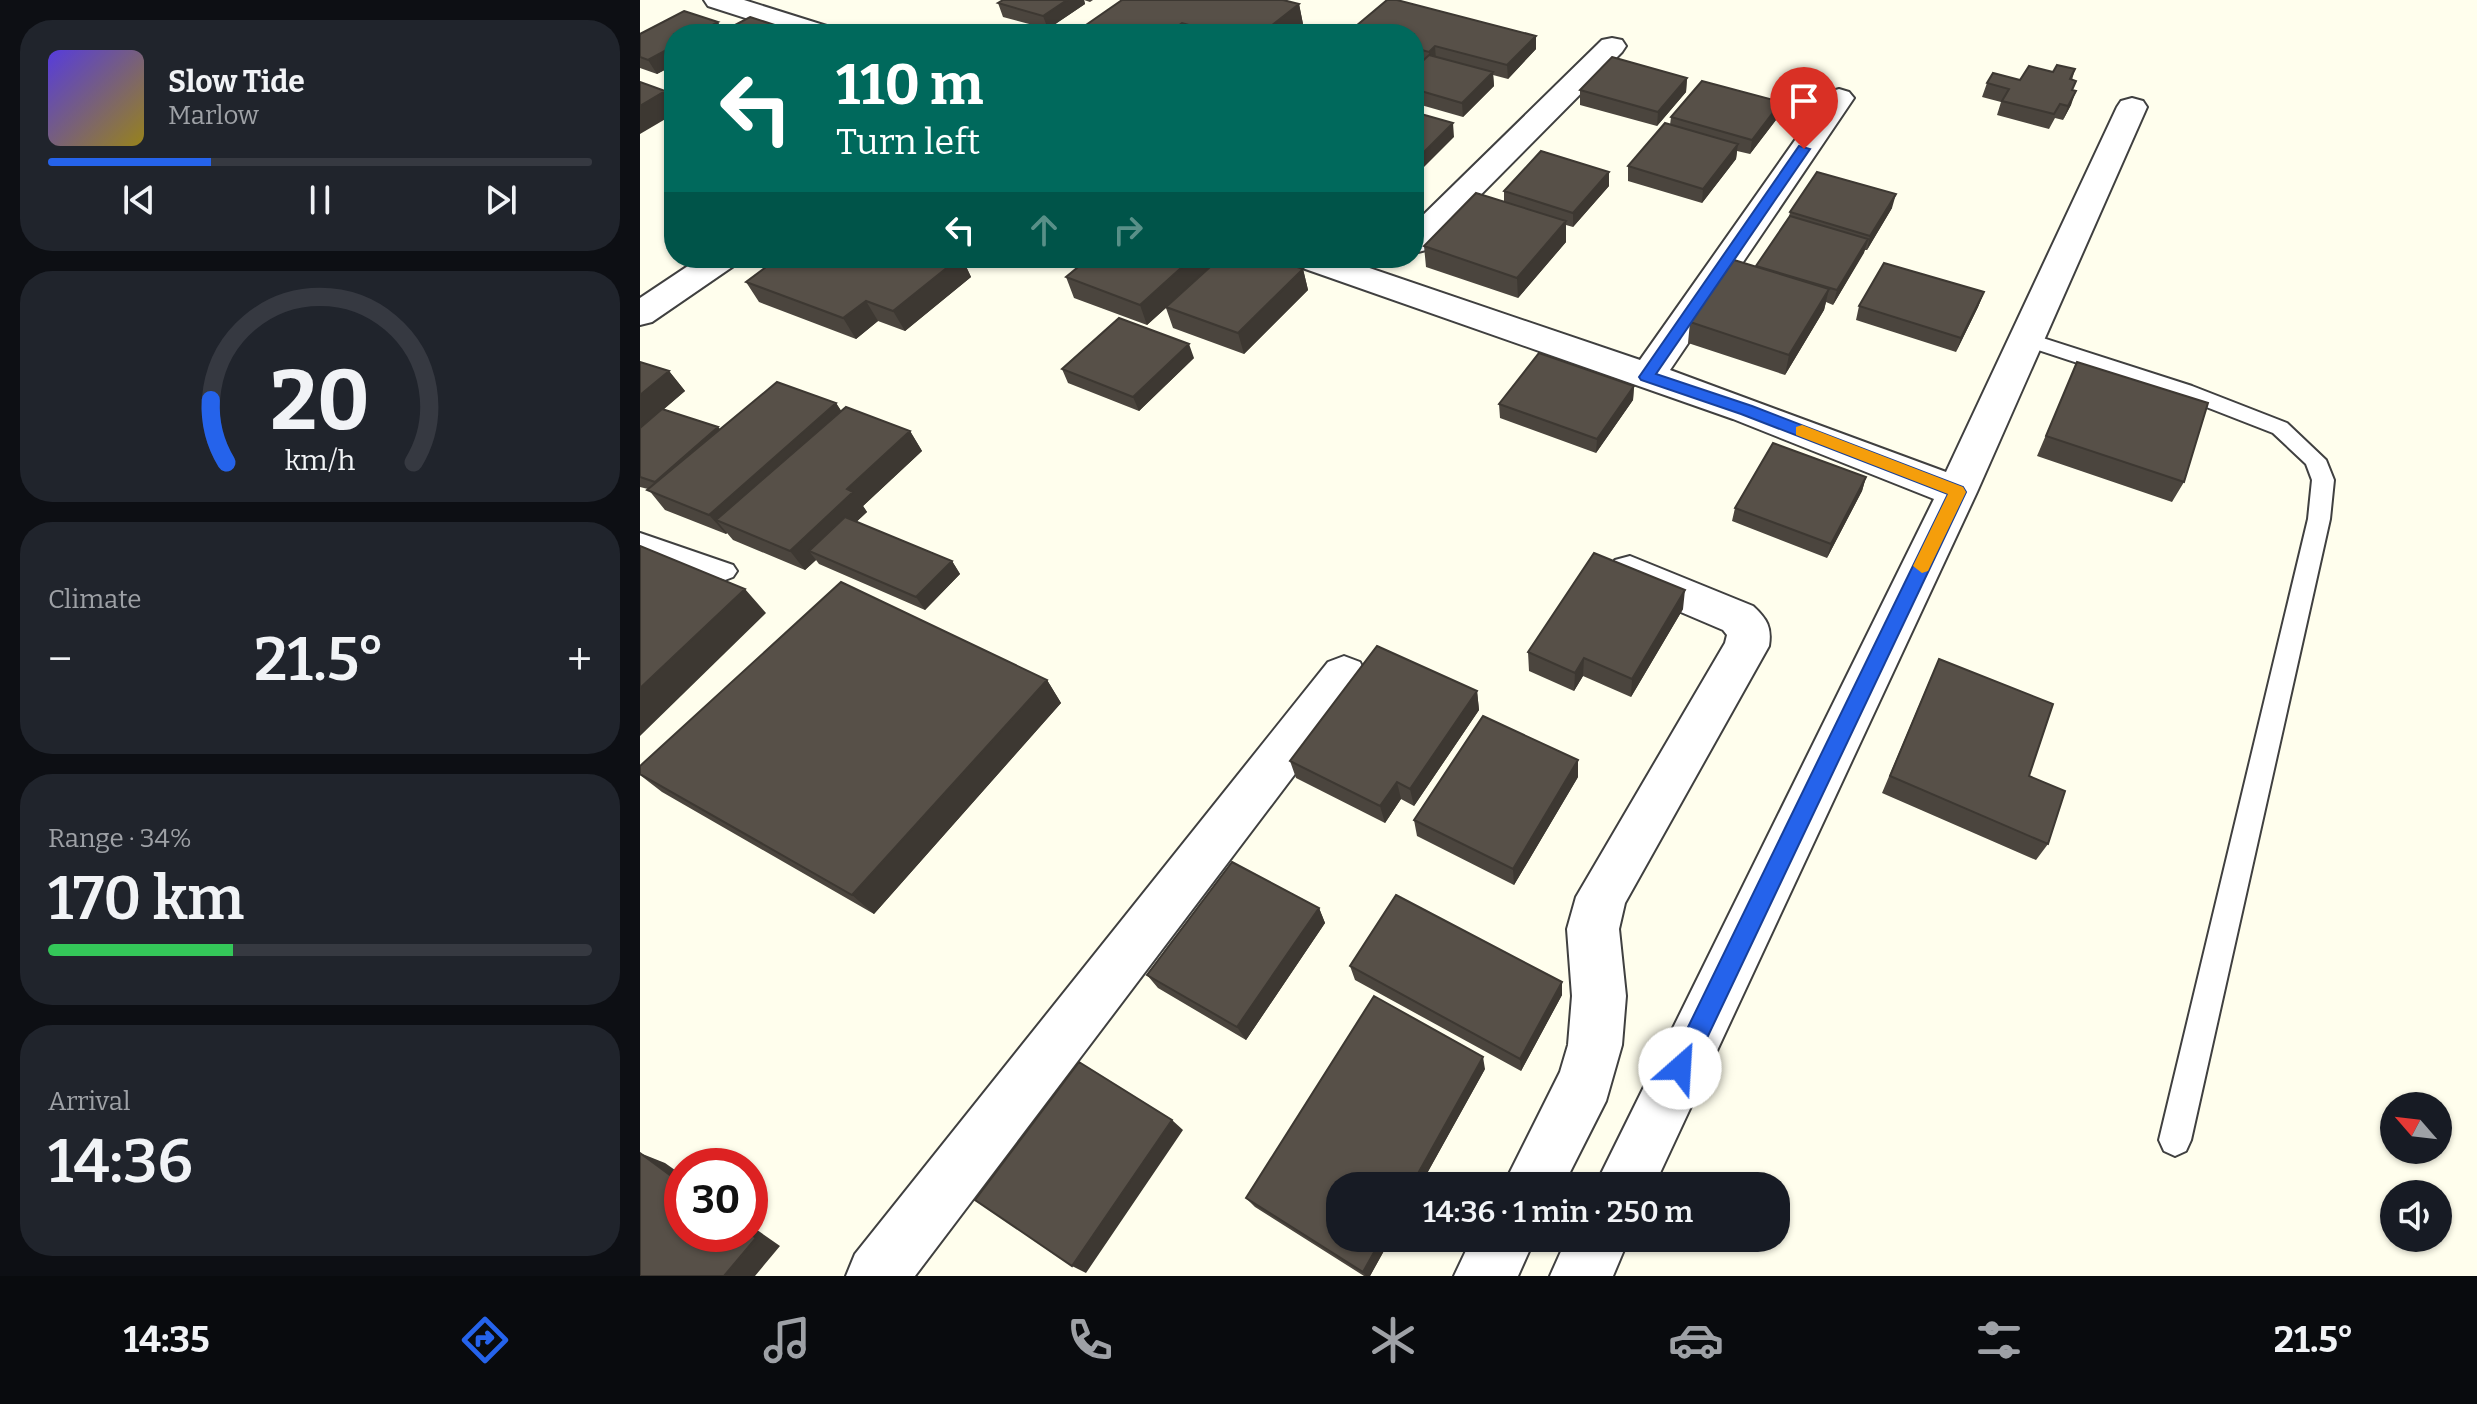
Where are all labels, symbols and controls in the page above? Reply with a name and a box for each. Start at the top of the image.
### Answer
text: 110 m [836,52,983,119]
icon: left [704,56,808,160]
text: Slow Tide [168,64,305,100]
pin [1770,67,1838,149]
icon: arrive [1782,79,1826,123]
text: Marlow [168,100,259,131]
text: Turn left [836,120,980,164]
icon: previous [117,178,161,222]
icon: pause [298,178,342,222]
icon: next [479,178,523,222]
icon: left [938,208,982,252]
icon: ahead [1022,208,1066,252]
icon: right [1106,208,1150,252]
text: 20 [270,350,370,450]
text: km/h [285,443,356,478]
text: Climate [48,584,142,615]
text: 21.5° [254,624,385,696]
text: − [48,633,72,686]
text: + [567,633,592,686]
text: Range · 34% [48,823,192,854]
text: 170 km [48,863,244,935]
position arrow [1638,1026,1722,1110]
text: Arrival [48,1086,130,1117]
north arrow [2380,1092,2452,1164]
map controls [2380,1092,2452,1252]
text: 14:36 [48,1126,193,1198]
speed limit sign: 30 [664,1148,768,1252]
button: sound [2380,1180,2452,1252]
text: 14:36 · 1 min · 250 m [1423,1194,1693,1230]
icon: directions [457,1312,513,1368]
icon: music [759,1312,815,1368]
icon: phone [1062,1312,1118,1368]
icon: climate [1365,1312,1421,1368]
icon: car [1668,1312,1724,1368]
icon: filters [1971,1312,2027,1368]
text: 14:35 [123,1318,210,1362]
text: 21.5° [2274,1318,2354,1362]

